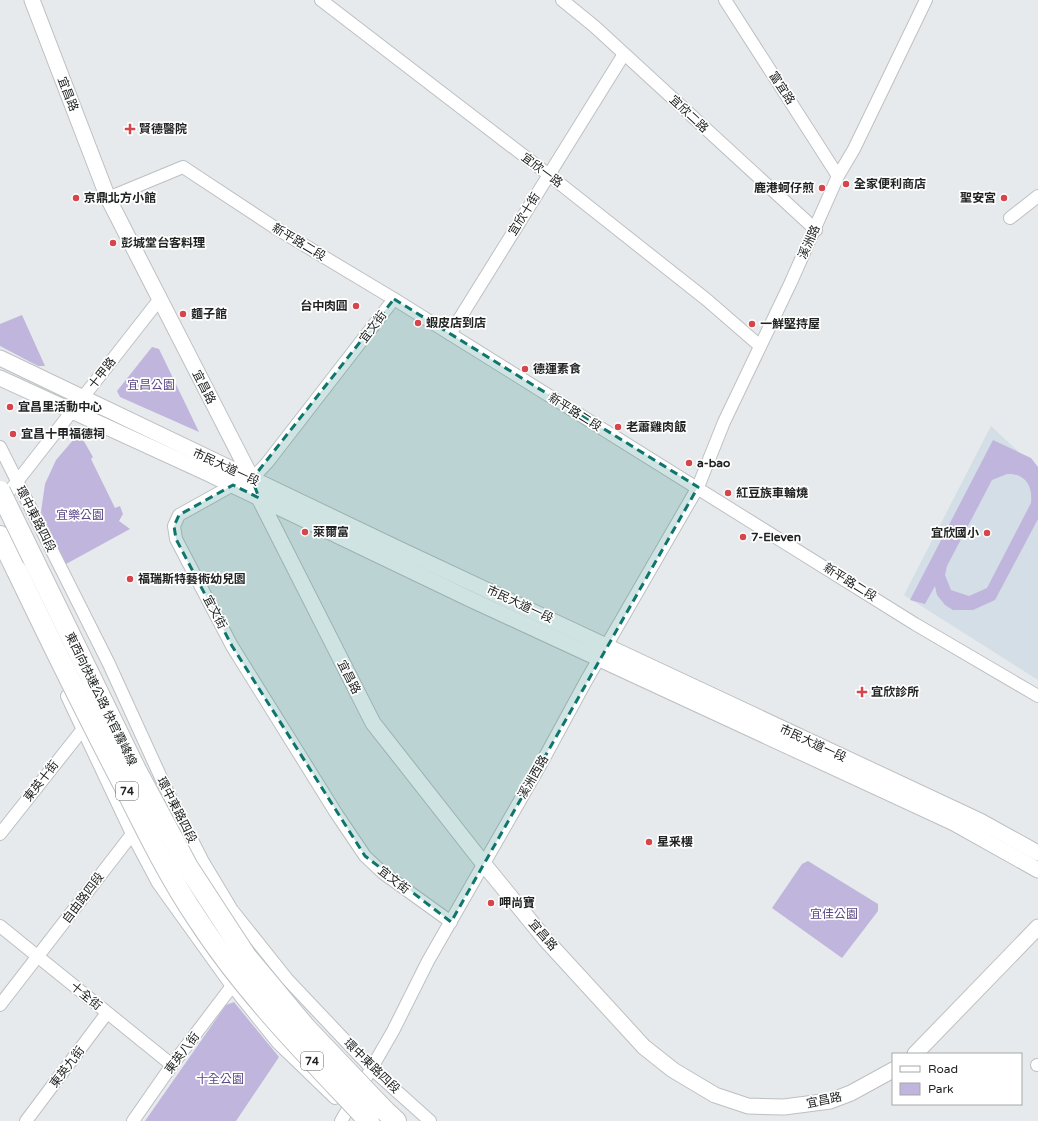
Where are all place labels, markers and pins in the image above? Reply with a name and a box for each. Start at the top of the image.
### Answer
place label: 賢德醫院 [139,122,187,136]
marker: 賢德醫院 [124,123,136,135]
place label: 全家便利商店 [854,177,926,191]
marker: 全家便利商店 [841,179,851,189]
place label: 鹿港蚵仔煎 [754,181,814,195]
marker: 鹿港蚵仔煎 [817,183,827,193]
place label: 京鼎北方小館 [84,191,156,205]
place label: 聖安宮 [960,191,996,205]
marker: 京鼎北方小館 [71,193,81,203]
marker: 聖安宮 [999,193,1009,203]
place label: 彭城堂台客料理 [121,236,205,250]
marker: 彭城堂台客料理 [108,238,118,248]
place label: 台中肉圓 [300,299,348,313]
marker: 台中肉圓 [351,301,361,311]
place label: 麵子館 [191,307,227,321]
marker: 麵子館 [178,309,188,319]
place label: 蝦皮店到店 [426,316,486,330]
place label: 一鮮堅持屋 [760,317,820,331]
marker: 蝦皮店到店 [413,318,423,328]
marker: 一鮮堅持屋 [747,319,757,329]
place label: 德運素食 [533,362,581,376]
marker: 德運素食 [520,364,530,374]
place label: 宜昌里活動中心 [18,400,102,414]
marker: 宜昌里活動中心 [5,402,15,412]
place label: 老蕭雞肉飯 [626,420,687,434]
marker: 老蕭雞肉飯 [613,422,623,432]
place label: 宜昌十甲福德祠 [21,427,105,441]
marker: 宜昌十甲福德祠 [8,429,18,439]
place label: a-bao [697,456,730,470]
marker: a-bao [684,458,694,468]
place label: 紅豆族車輪燒 [736,486,808,500]
marker: 紅豆族車輪燒 [723,488,733,498]
place label: 萊爾富 [313,525,349,539]
place label: 宜欣國小 [931,526,979,540]
marker: 萊爾富 [300,527,310,537]
marker: 宜欣國小 [982,528,992,538]
place label: 7-Eleven [751,530,801,544]
marker: 7-Eleven [738,532,748,542]
place label: 福瑞斯特藝術幼兒園 [138,572,246,586]
marker: 福瑞斯特藝術幼兒園 [125,574,135,584]
place label: 宜欣診所 [871,685,919,699]
marker: 宜欣診所 [856,686,868,698]
place label: 星釆樓 [657,835,693,849]
marker: 星釆樓 [644,837,654,847]
place label: 呷尚寶 [499,896,535,910]
marker: 呷尚寶 [486,898,496,908]

